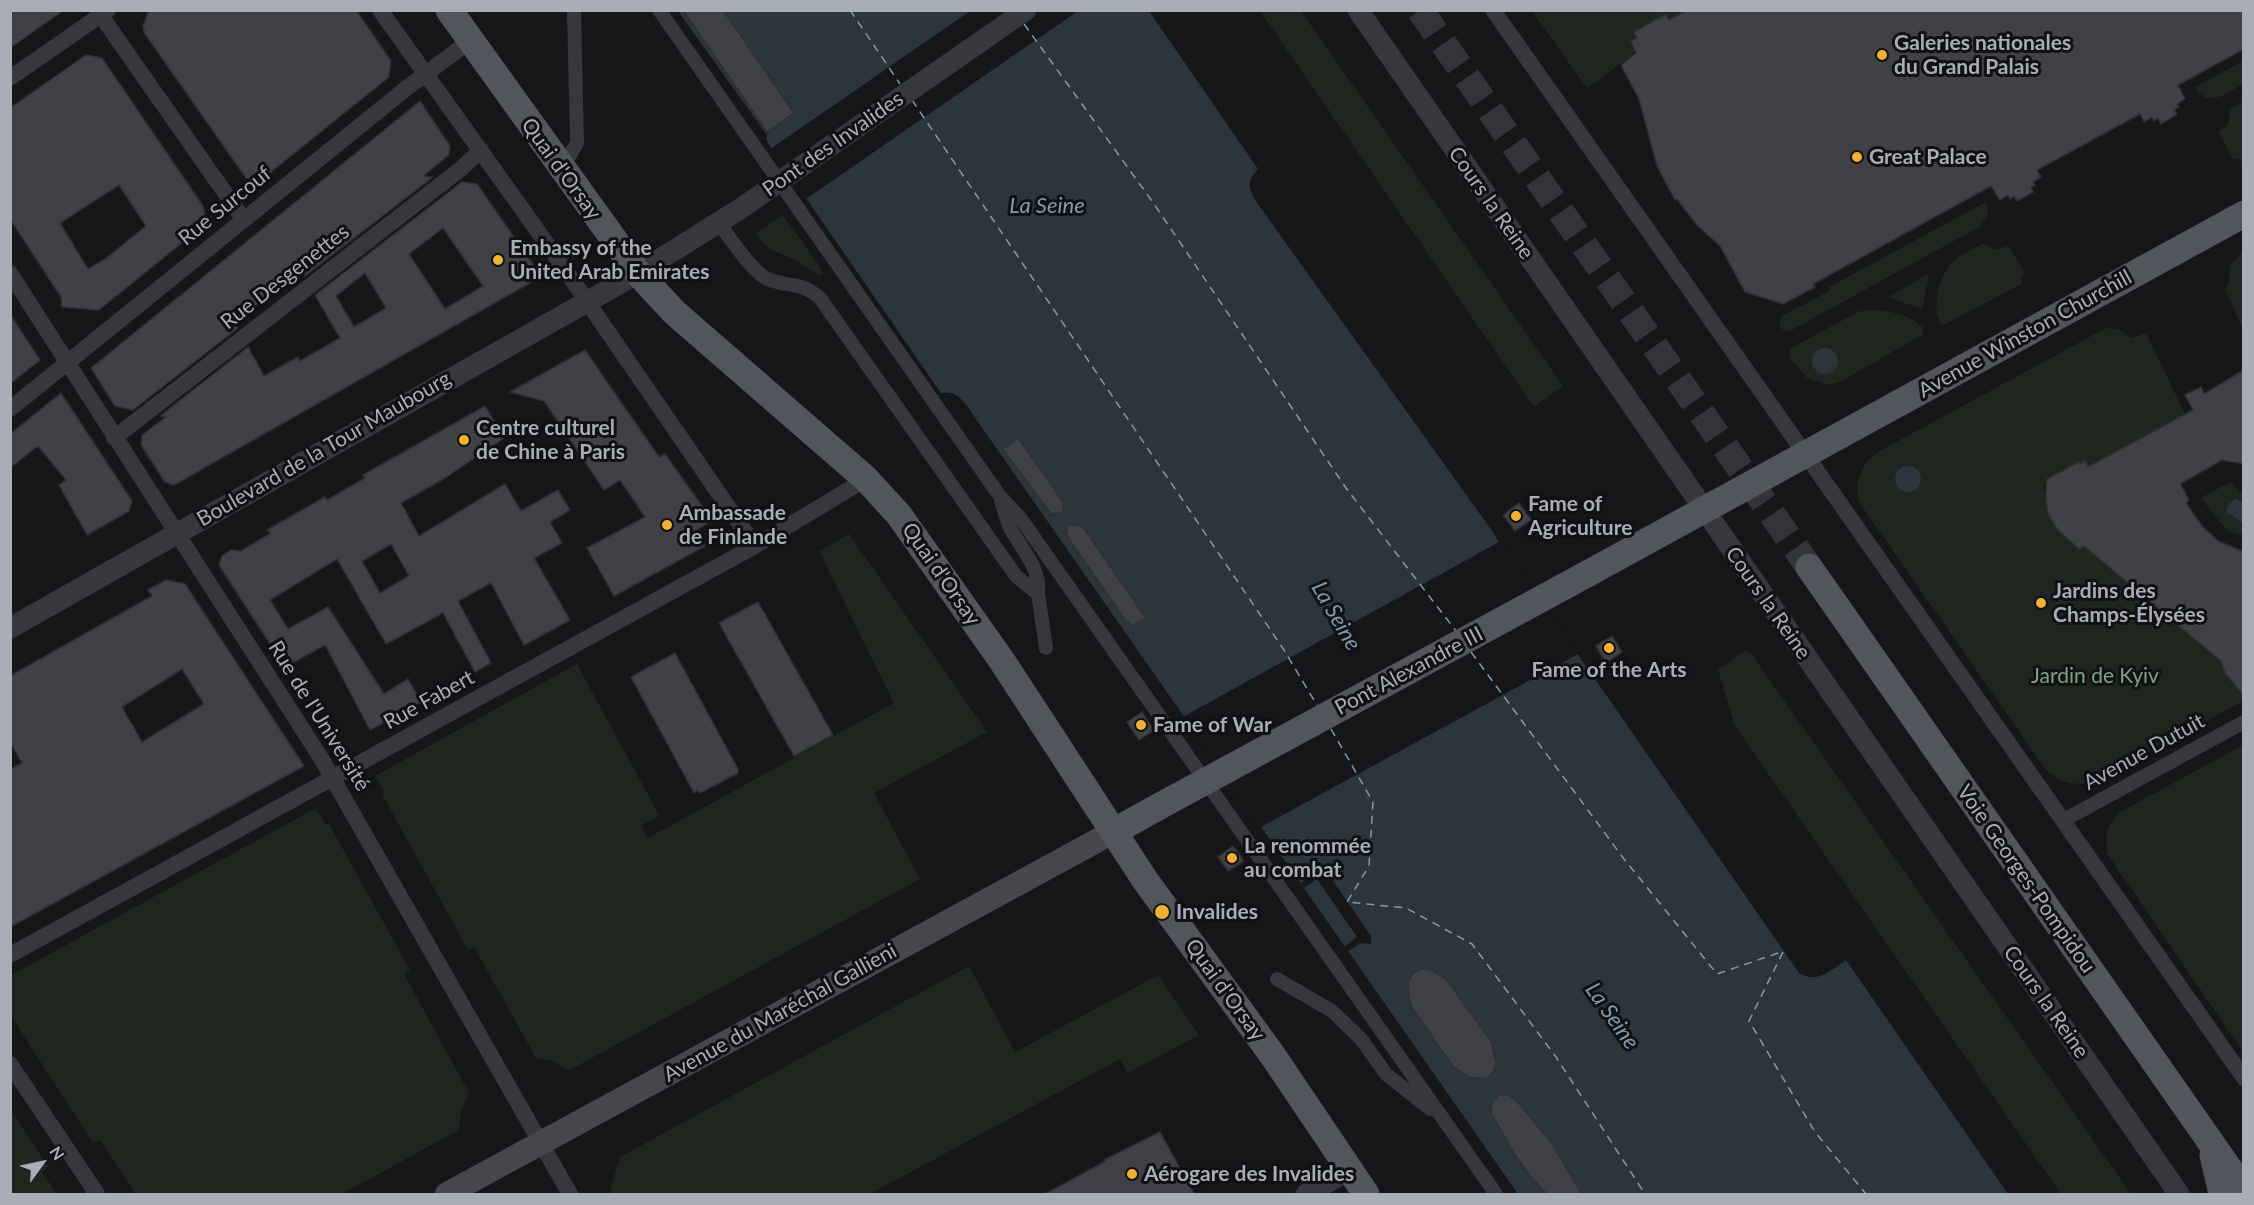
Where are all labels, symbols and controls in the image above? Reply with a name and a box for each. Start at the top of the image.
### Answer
place label: Galeries nationales du Grand Palais [1894,30,2071,80]
marker: Galeries nationales du Grand Palais [1875,48,1889,62]
street label: Pont des Invalides [758,86,908,202]
street label: Quai d'Orsay [516,113,606,225]
street label: Cours la Reine [1443,142,1539,264]
place label: Great Palace [1869,144,1987,170]
marker: Great Palace [1850,150,1864,164]
street label: Rue Surcouf [174,161,276,251]
water label: La Seine [1009,193,1085,219]
street label: Rue Desgenettes [216,219,354,335]
place label: Embassy of the United Arab Emirates [510,235,709,285]
marker: Embassy of the United Arab Emirates [491,253,505,267]
street label: Avenue Winston Churchill [1914,265,2136,403]
street label: Boulevard de la Tour Maubourg [193,366,455,532]
place label: Centre culturel de Chine à Paris [476,415,625,465]
marker: Centre culturel de Chine à Paris [457,433,471,447]
place label: Fame of Agriculture [1528,491,1632,541]
place label: Ambassade de Finlande [679,500,787,550]
marker: Fame of Agriculture [1509,509,1523,523]
marker: Ambassade de Finlande [660,518,674,532]
street label: Quai d'Orsay [896,518,986,630]
street label: Cours la Reine [1720,542,1816,664]
water label: La Seine [1306,577,1366,655]
place label: Jardins des Champs-Élysées [2053,578,2205,628]
marker: Jardins des Champs-Élysées [2034,596,2048,610]
street label: Pont Alexandre III [1331,621,1487,721]
street label: Rue de l'Université [263,636,375,796]
marker: Fame of the Arts [1602,641,1616,655]
place label: Fame of the Arts [1532,657,1686,683]
park label: Jardin de Kyiv [2031,663,2159,689]
street label: Rue Fabert [379,665,479,735]
street label: Avenue Dutuit [2079,708,2209,796]
place label: Fame of War [1153,712,1272,738]
marker: Fame of War [1134,718,1148,732]
street label: Voie Georges-Pompidou [1951,780,2101,978]
place label: La renommée au combat [1244,833,1371,883]
marker: La renommée au combat [1225,851,1239,865]
place label: Invalides [1176,899,1258,925]
marker: Invalides [1153,903,1171,921]
street label: Quai d'Orsay [1180,934,1270,1046]
street label: Avenue du Maréchal Gallieni [659,938,901,1088]
street label: Cours la Reine [1998,941,2094,1063]
water label: La Seine [1580,978,1644,1054]
north arrow [12,1133,72,1193]
text: N [46,1143,69,1163]
place label: Aérogare des Invalides [1144,1161,1354,1187]
marker: Aérogare des Invalides [1125,1167,1139,1181]

